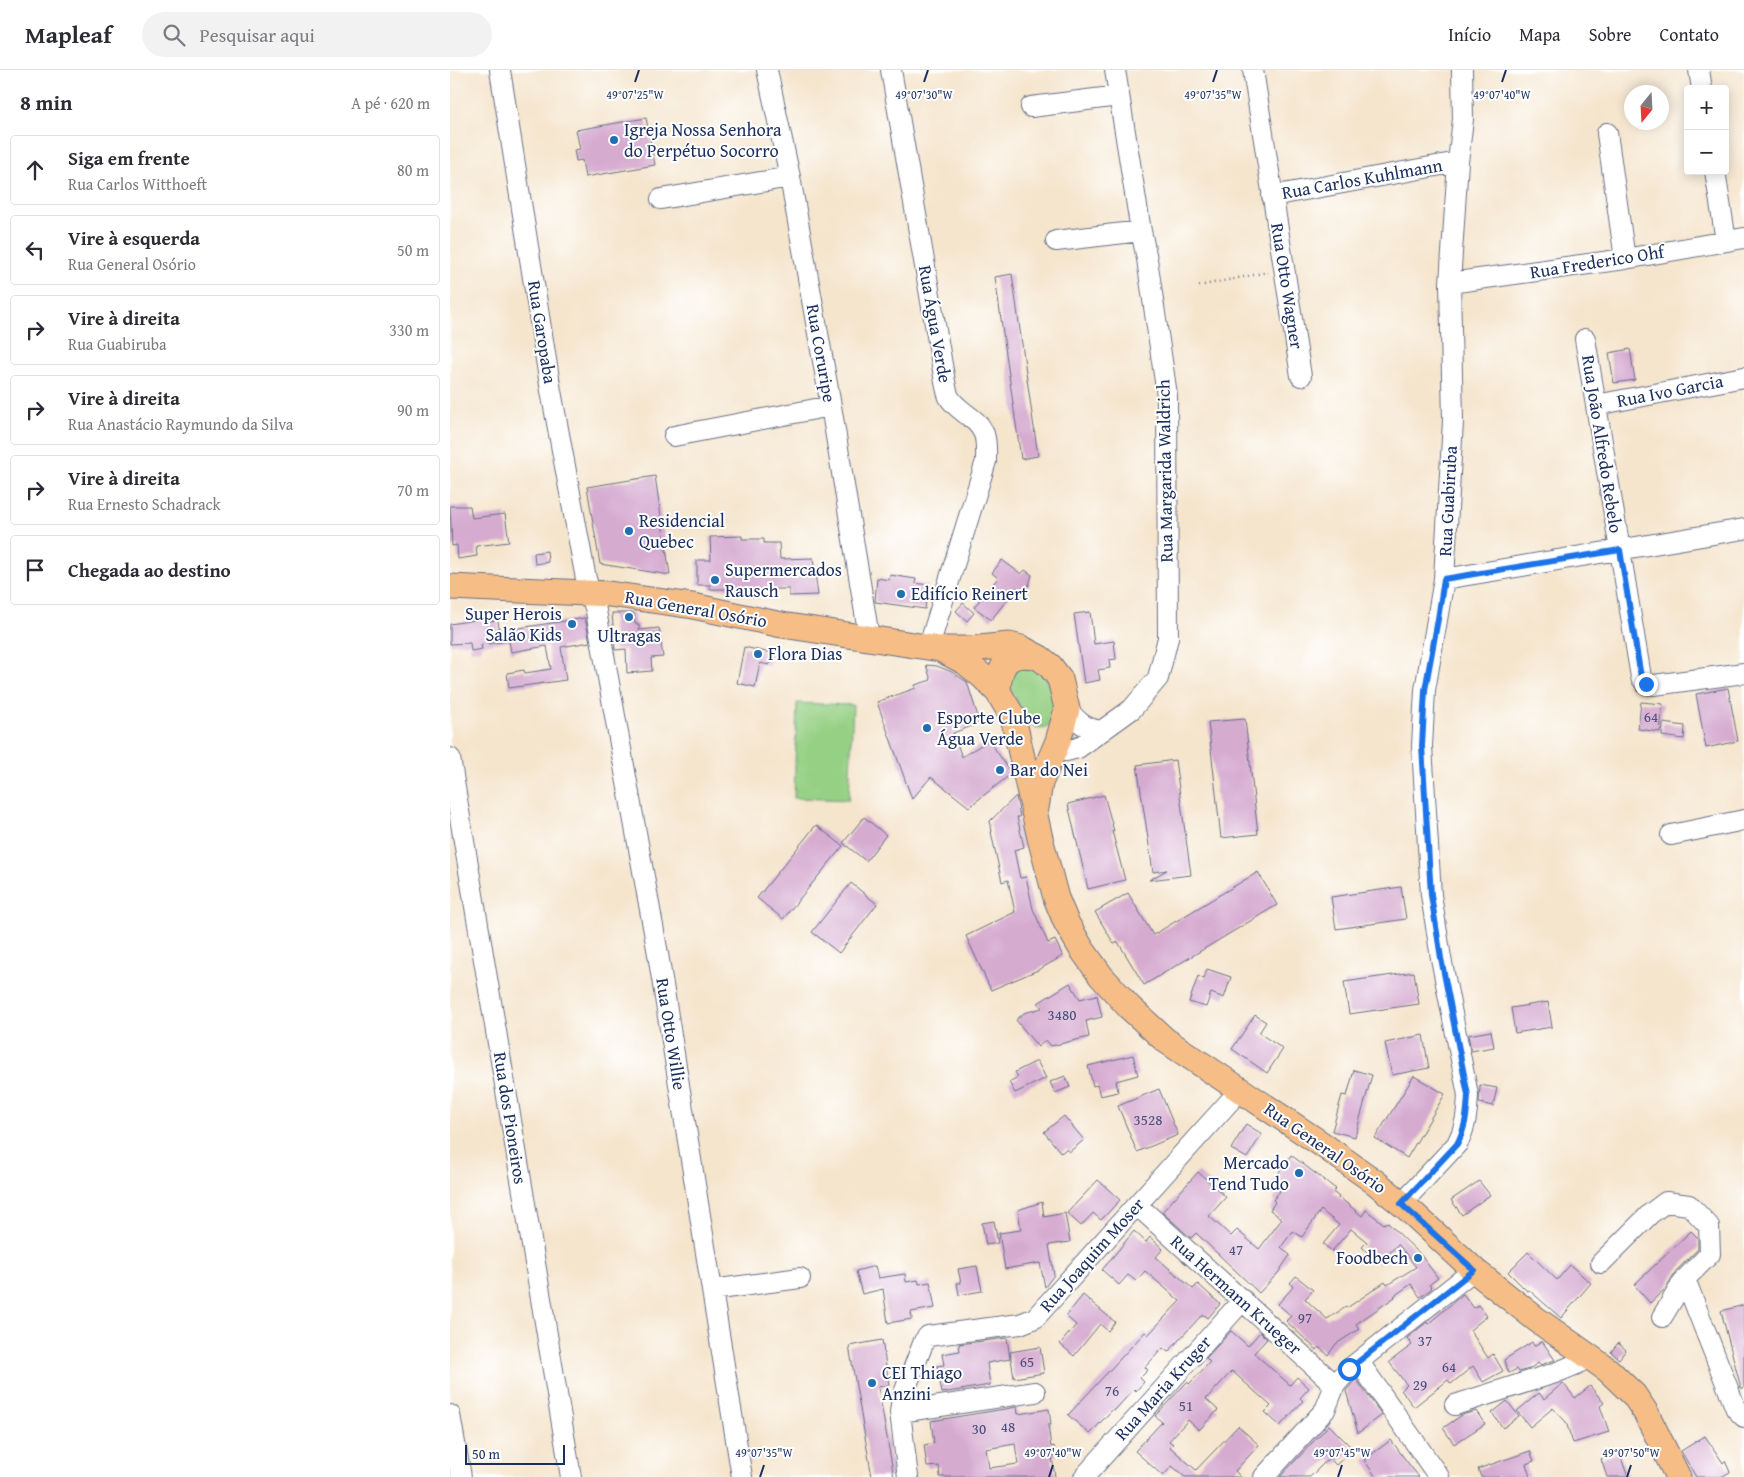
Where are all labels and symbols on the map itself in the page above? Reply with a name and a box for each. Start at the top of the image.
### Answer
north arrow [1624,85,1669,130]
text: 49°07'25"W [606,86,665,103]
text: 49°07'30"W [895,86,954,103]
text: 49°07'35"W [1184,86,1243,103]
text: 49°07'40"W [1473,86,1532,103]
place label: Igreja Nossa Senhora do Perpétuo Socorro [624,116,782,164]
marker: Igreja Nossa Senhora do Perpétuo Socorro [608,134,620,146]
street label: Rua Carlos Kuhlmann [1279,151,1444,206]
street label: Rua Otto Wagner [1264,221,1311,352]
street label: Rua Frederico Ohf [1528,237,1668,285]
street label: Rua Água Verde [912,263,959,385]
street label: Rua Garopaba [521,278,564,386]
street label: Rua Coruripe [800,302,843,404]
street label: Rua João Alfredo Rebelo [1575,353,1630,535]
street label: Rua Ivo Garcia [1614,367,1726,414]
street label: Rua Margarida Waldrich [1149,379,1180,563]
street label: Rua Guabiruba [1431,444,1464,557]
place label: Residencial Quebec [639,507,725,555]
marker: Residencial Quebec [623,525,635,537]
place label: Supermercados Rausch [725,556,842,604]
marker: Supermercados Rausch [709,574,721,586]
place label: Edifício Reinert [911,580,1029,607]
street label: Rua General Osório [623,583,769,634]
marker: Edifício Reinert [895,588,907,600]
place label: Super Herois Salão Kids [465,600,562,648]
marker: Ultragas [623,611,635,623]
marker: Super Herois Salão Kids [566,618,578,630]
place label: Ultragas [597,622,661,649]
place label: Flora Dias [768,640,842,667]
marker: Flora Dias [752,648,764,660]
route end [1635,673,1658,696]
place label: Esporte Clube Água Verde [937,704,1041,752]
house number: 64 [1644,706,1658,727]
marker: Esporte Clube Água Verde [921,722,933,734]
place label: Bar do Nei [1010,756,1088,783]
marker: Bar do Nei [994,764,1006,776]
street label: Rua Otto Willie [649,976,694,1092]
house number: 3480 [1048,1004,1076,1025]
street label: Rua dos Pioneiros [487,1050,534,1186]
street label: Rua General Osório [1259,1095,1392,1200]
house number: 3528 [1134,1109,1162,1130]
place label: Mercado Tend Tudo [1209,1149,1289,1197]
marker: Mercado Tend Tudo [1293,1167,1305,1179]
street label: Rua Joaquim Moser [1033,1191,1151,1318]
street label: Rua Hermann Krueger [1165,1228,1309,1362]
house number: 47 [1229,1239,1243,1260]
place label: Foodbech [1336,1244,1408,1271]
marker: Foodbech [1412,1252,1424,1264]
house number: 97 [1298,1307,1312,1328]
street label: Rua Maria Kruger [1108,1329,1218,1446]
house number: 37 [1418,1330,1432,1351]
house number: 65 [1020,1351,1034,1372]
house number: 64 [1442,1356,1456,1377]
route start [1338,1358,1361,1381]
place label: CEI Thiago Anzini [882,1359,962,1407]
house number: 29 [1413,1374,1427,1395]
marker: CEI Thiago Anzini [866,1377,878,1389]
house number: 76 [1105,1380,1119,1401]
house number: 51 [1179,1395,1193,1416]
house number: 48 [1001,1416,1015,1437]
house number: 30 [972,1418,986,1439]
scale bar [465,1442,565,1465]
text: 49°07'35"W [735,1444,794,1461]
text: 49°07'40"W [1024,1444,1083,1461]
text: 49°07'45"W [1313,1444,1372,1461]
text: 49°07'50"W [1602,1444,1661,1461]

